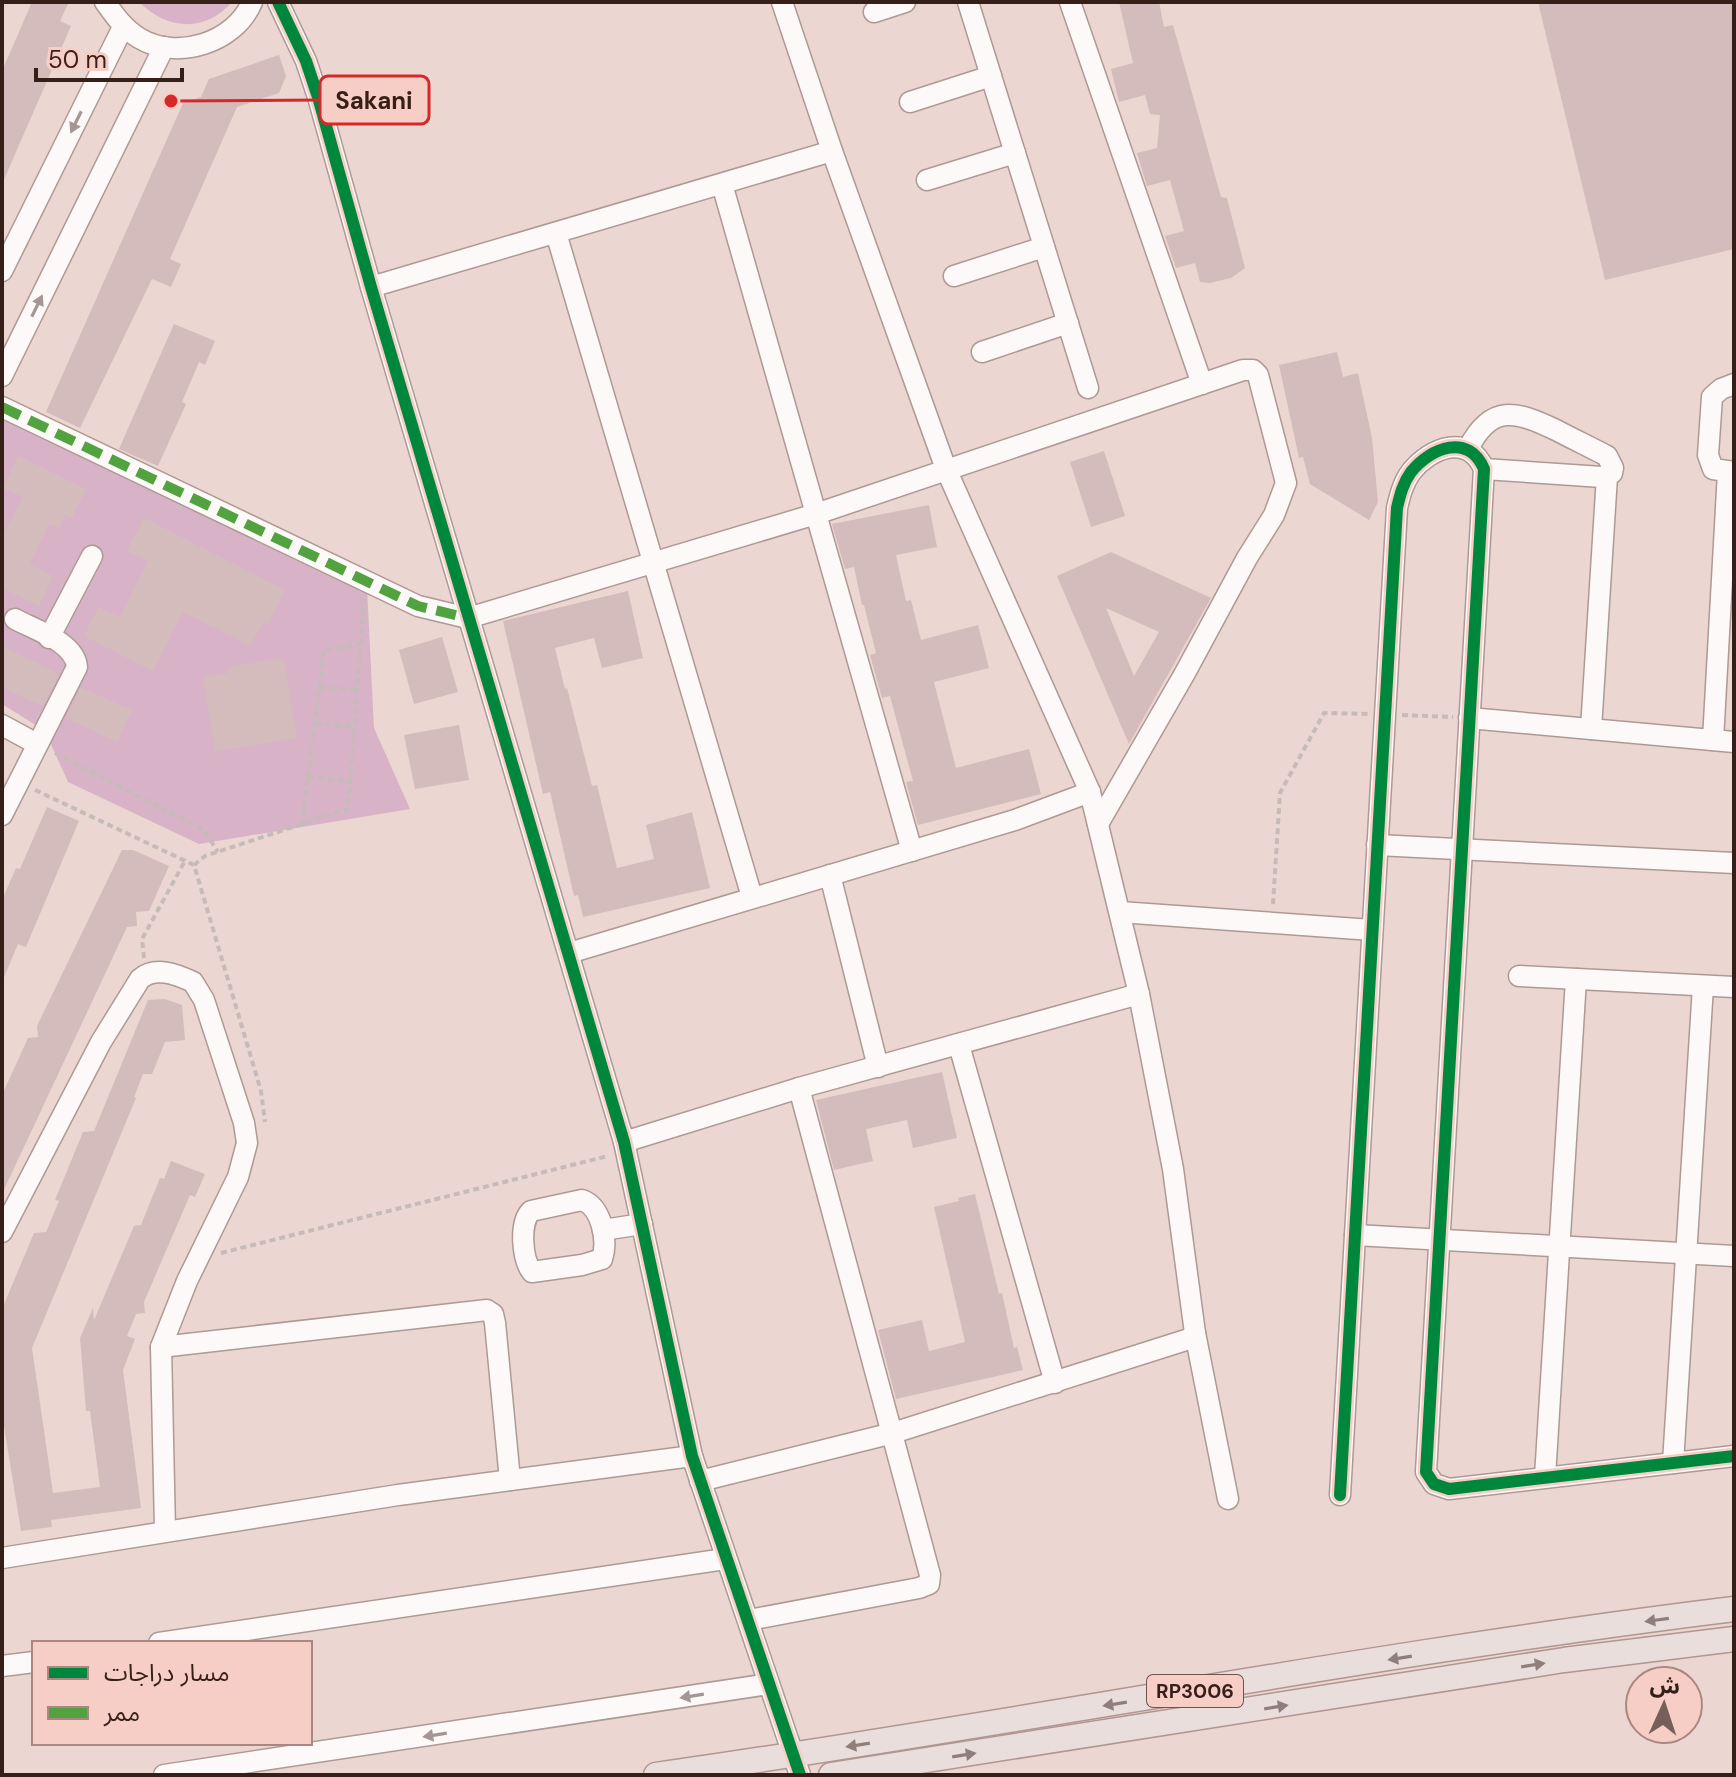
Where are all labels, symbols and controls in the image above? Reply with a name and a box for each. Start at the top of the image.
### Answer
scale bar [36,32,182,82]
text: 50 m [48,44,107,75]
callout: Sakani [320,76,429,124]
text: Sakani [335,85,413,116]
one-way arrow [69,110,83,133]
one-way arrow [30,294,44,318]
one-way arrow [1644,1614,1669,1627]
legend [32,1641,312,1745]
one-way arrow [1387,1652,1412,1665]
text: مسار دراجات [104,1657,230,1688]
one-way arrow [1521,1659,1546,1671]
north arrow [1624,1665,1704,1745]
text: ش [1649,1670,1681,1701]
road number: RP3006 [1147,1675,1243,1707]
one-way arrow [679,1690,704,1703]
text: ممر [103,1697,140,1728]
one-way arrow [1102,1698,1127,1710]
one-way arrow [1264,1700,1289,1712]
one-way arrow [422,1729,447,1742]
one-way arrow [846,1739,871,1752]
one-way arrow [952,1748,977,1761]

